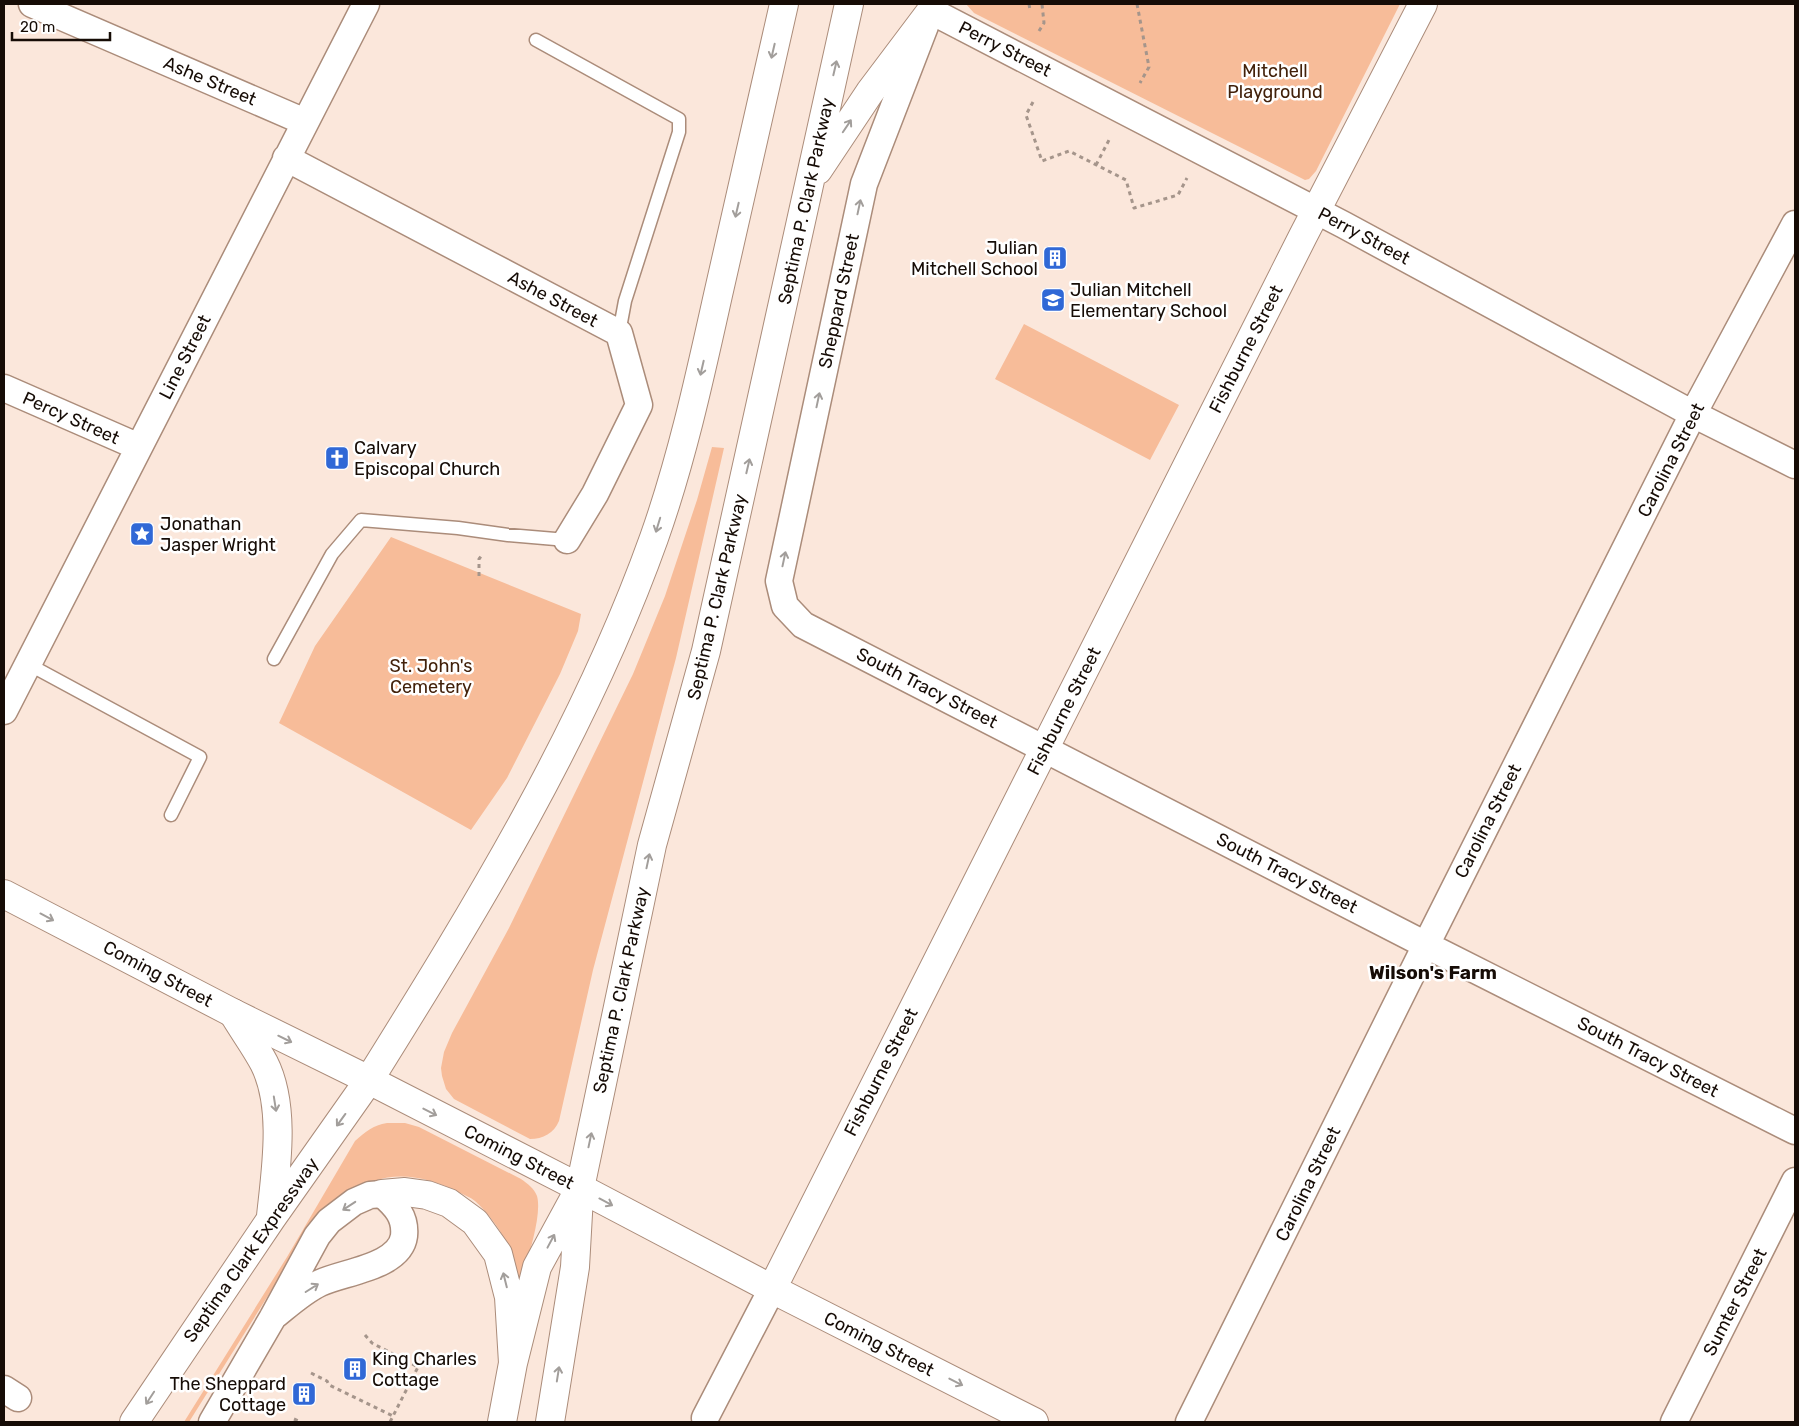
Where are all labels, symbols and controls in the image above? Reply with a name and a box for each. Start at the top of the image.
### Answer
scale bar [12,10,110,42]
street label: Perry Street [955,16,1055,82]
text: 20 m [20,18,55,36]
one-way arrow [768,43,777,59]
street label: Ashe Street [160,52,260,110]
park label: Mitchell Playground [1227,60,1323,103]
one-way arrow [831,61,840,77]
street label: Septima P. Clark Parkway [773,96,839,306]
one-way arrow [842,120,852,134]
one-way arrow [855,199,865,215]
one-way arrow [732,201,741,217]
street label: Perry Street [1314,203,1414,269]
street label: Sheppard Street [814,231,864,371]
place label: Julian Mitchell School [911,237,1038,280]
building icon: Julian Mitchell School [1042,245,1068,271]
street label: Ashe Street [504,266,602,332]
place label: Julian Mitchell Elementary School [1070,279,1227,322]
street label: Fishburne Street [1204,281,1288,417]
school or university icon: Julian Mitchell Elementary School [1040,287,1066,313]
street label: Line Street [154,311,216,403]
one-way arrow [696,360,706,376]
street label: Percy Street [19,387,123,449]
one-way arrow [814,392,823,408]
street label: Carolina Street [1633,399,1709,521]
place label: Calvary Episcopal Church [354,437,500,480]
church icon: Calvary Episcopal Church [324,445,350,471]
one-way arrow [744,459,753,475]
street label: Septima P. Clark Parkway [683,492,751,702]
place label: Jonathan Jasper Wright [160,513,276,556]
one-way arrow [653,516,663,532]
place icon: Jonathan Jasper Wright [129,521,155,547]
one-way arrow [780,551,789,567]
street label: South Tracy Street [853,643,1001,733]
street label: Fishburne Street [1022,643,1106,779]
park label: St. John's Cemetery [390,655,472,698]
street label: Carolina Street [1450,760,1526,882]
street label: South Tracy Street [1213,828,1361,918]
one-way arrow [644,854,653,870]
street label: Septima P. Clark Parkway [588,885,654,1095]
one-way arrow [39,912,54,922]
street label: Coming Street [100,936,216,1012]
district label: Wilson's Farm [1369,961,1497,984]
street label: Fishburne Street [839,1004,923,1140]
street label: South Tracy Street [1574,1012,1722,1102]
one-way arrow [277,1035,292,1044]
one-way arrow [270,1096,280,1112]
one-way arrow [422,1107,437,1117]
one-way arrow [336,1113,346,1127]
street label: Coming Street [460,1120,578,1194]
street label: Carolina Street [1271,1123,1345,1245]
one-way arrow [585,1133,595,1149]
street label: Septima Clark Expressway [179,1153,323,1347]
one-way arrow [598,1198,613,1207]
one-way arrow [342,1201,356,1211]
one-way arrow [547,1234,556,1249]
street label: Sumter Street [1698,1244,1772,1360]
one-way arrow [500,1272,509,1288]
one-way arrow [305,1282,319,1292]
street label: Coming Street [820,1307,938,1381]
place label: King Charles Cottage [372,1348,477,1391]
building icon: King Charles Cottage [342,1356,368,1382]
one-way arrow [553,1366,563,1382]
place label: The Sheppard Cottage [169,1373,286,1416]
one-way arrow [948,1378,963,1388]
building icon: The Sheppard Cottage [291,1381,317,1407]
one-way arrow [145,1391,155,1405]

